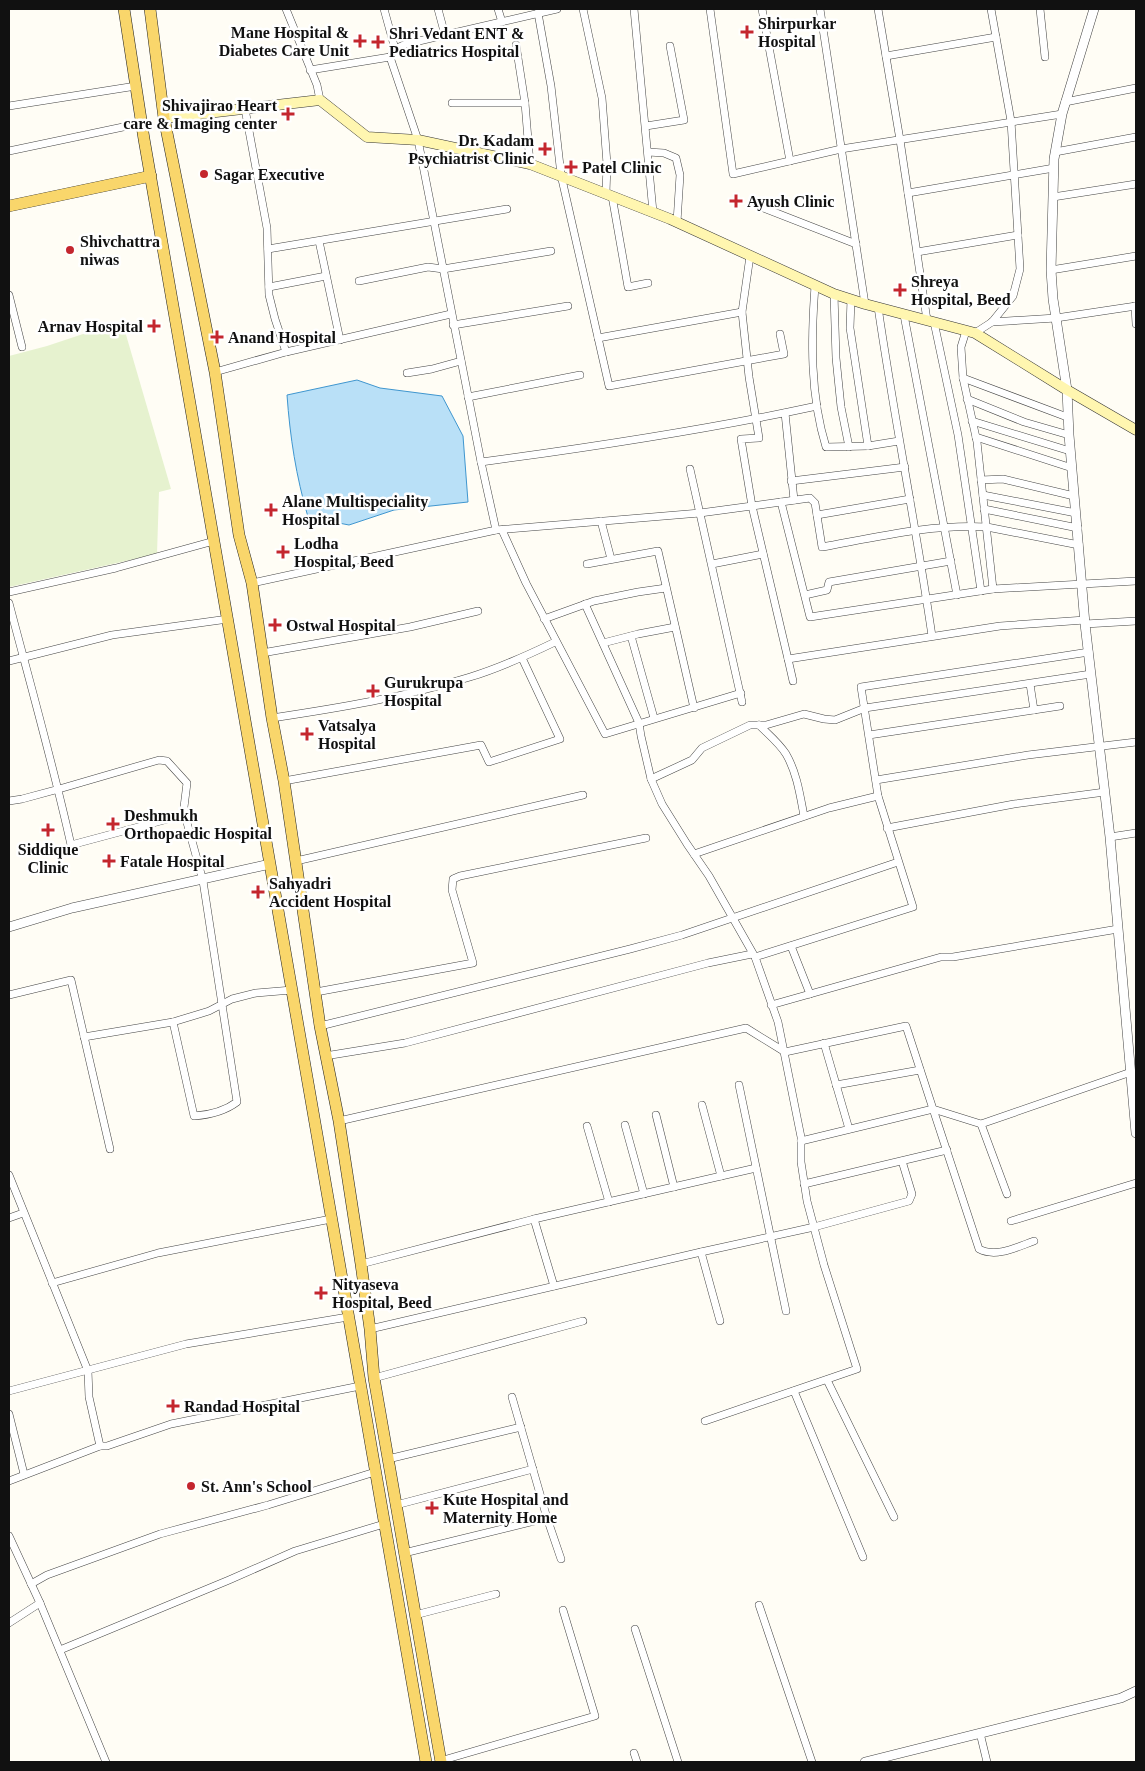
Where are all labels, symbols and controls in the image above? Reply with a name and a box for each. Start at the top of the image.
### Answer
place label: Shirpurkar Hospital [758,15,836,51]
place label: Mane Hospital & Diabetes Care Unit [219,24,350,59]
place label: Shri Vedant ENT & Pediatrics Hospital [389,25,524,61]
marker: Shirpurkar Hospital [740,25,754,39]
marker: Mane Hospital & Diabetes Care Unit [353,34,367,48]
marker: Shri Vedant ENT & Pediatrics Hospital [371,35,385,49]
place label: Shivajirao Heart care & Imaging center [123,97,278,133]
marker: Shivajirao Heart care & Imaging center [281,107,295,121]
place label: Dr. Kadam Psychiatrist Clinic [408,132,535,168]
marker: Dr. Kadam Psychiatrist Clinic [538,142,552,156]
place label: Patel Clinic [582,159,662,176]
marker: Patel Clinic [564,160,578,174]
place label: Sagar Executive [214,166,324,184]
marker: Sagar Executive [198,168,210,180]
place label: Ayush Clinic [747,193,834,211]
marker: Ayush Clinic [729,194,743,208]
place label: Shivchattra niwas [80,233,160,268]
marker: Shivchattra niwas [64,244,76,256]
place label: Shreya Hospital, Beed [911,273,1011,309]
marker: Shreya Hospital, Beed [893,283,907,297]
place label: Arnav Hospital [38,318,144,336]
marker: Arnav Hospital [147,319,161,333]
place label: Anand Hospital [228,329,337,347]
marker: Anand Hospital [210,330,224,344]
place label: Alane Multispeciality Hospital [282,493,428,529]
marker: Alane Multispeciality Hospital [264,503,278,517]
place label: Lodha Hospital, Beed [294,535,394,571]
marker: Lodha Hospital, Beed [276,545,290,559]
place label: Ostwal Hospital [286,617,396,635]
marker: Ostwal Hospital [268,618,282,632]
place label: Gurukrupa Hospital [384,674,463,710]
marker: Gurukrupa Hospital [366,684,380,698]
place label: Vatsalya Hospital [318,717,376,753]
marker: Vatsalya Hospital [300,727,314,741]
place label: Deshmukh Orthopaedic Hospital [124,807,273,843]
marker: Deshmukh Orthopaedic Hospital [106,817,120,831]
marker: Siddique Clinic [41,823,55,837]
place label: Siddique Clinic [18,841,78,876]
place label: Fatale Hospital [120,853,225,871]
marker: Fatale Hospital [102,854,116,868]
place label: Sahyadri Accident Hospital [269,875,392,911]
marker: Sahyadri Accident Hospital [251,885,265,899]
place label: Nityaseva Hospital, Beed [332,1276,432,1312]
marker: Nityaseva Hospital, Beed [314,1286,328,1300]
place label: Randad Hospital [184,1398,301,1416]
marker: Randad Hospital [166,1399,180,1413]
place label: St. Ann's School [201,1478,312,1495]
marker: St. Ann's School [185,1480,197,1492]
place label: Kute Hospital and Maternity Home [443,1491,568,1527]
marker: Kute Hospital and Maternity Home [425,1501,439,1515]

